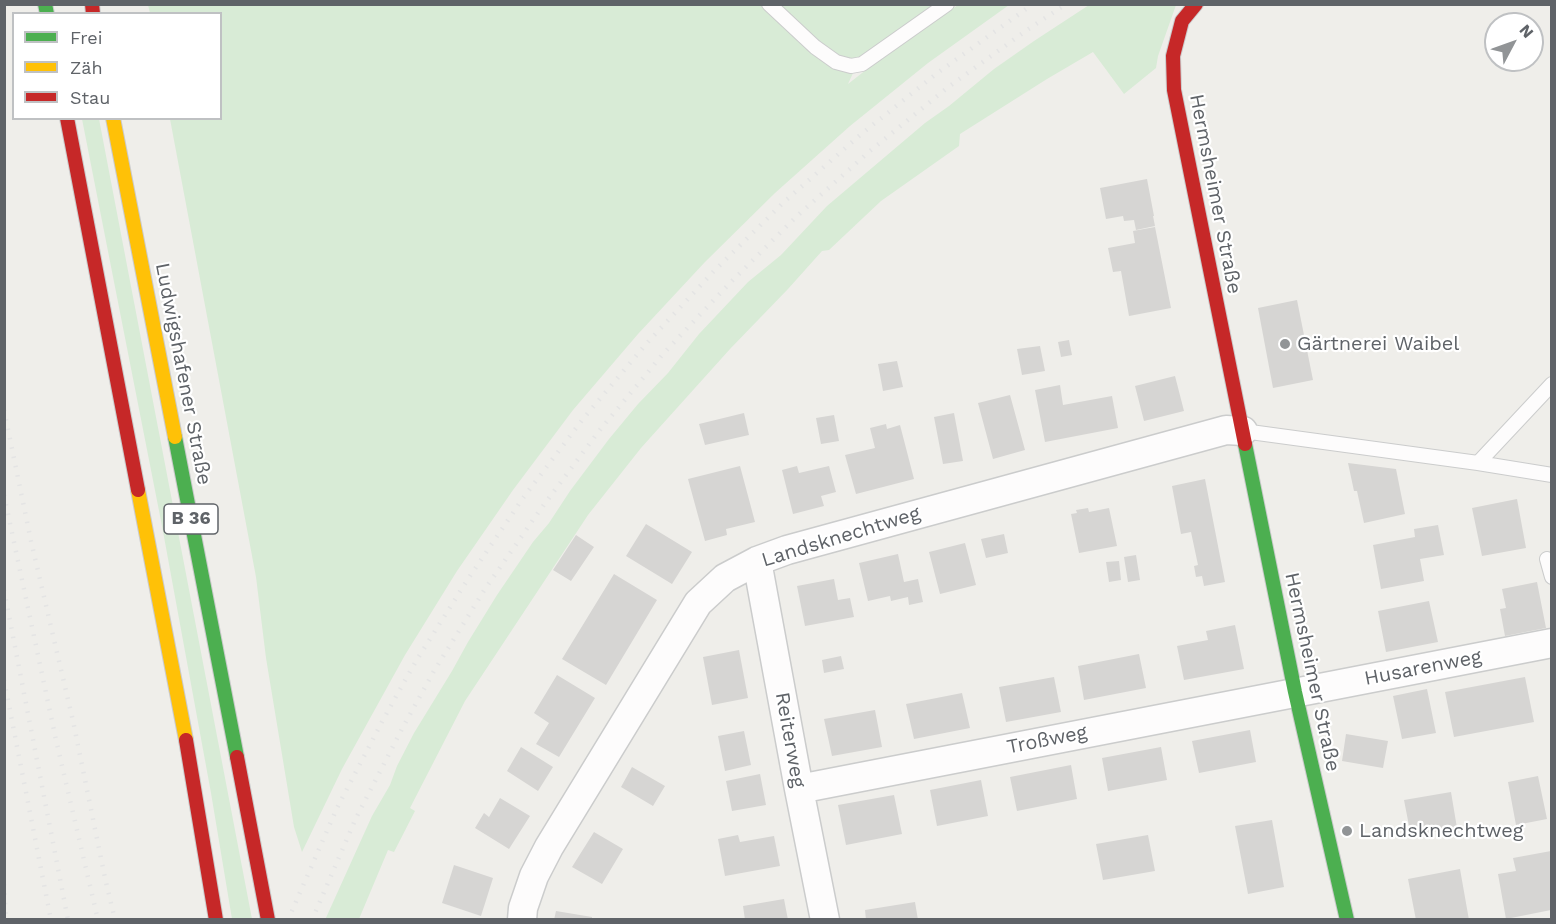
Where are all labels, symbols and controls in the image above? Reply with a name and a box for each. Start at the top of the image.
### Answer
legend [12,12,222,120]
north arrow [1484,12,1544,72]
text: N [1515,20,1538,42]
text: Frei [70,27,102,48]
text: Zäh [70,57,103,78]
text: Stau [70,87,110,108]
street label: Hermsheimer Straße [1184,92,1246,296]
street label: Ludwigshafener Straße [150,261,216,487]
place label: Gärtnerei Waibel [1297,332,1459,356]
marker: Gärtnerei Waibel [1278,337,1292,351]
street label: Landsknechtweg [759,501,923,573]
road number: B 36 [164,504,218,534]
street label: Hermsheimer Straße [1279,570,1345,774]
street label: Husarenweg [1362,645,1484,691]
street label: Reiterweg [770,690,810,790]
street label: Troßweg [1005,720,1089,760]
place label: Landsknechtweg [1359,819,1523,843]
marker: Landsknechtweg [1340,824,1354,838]

